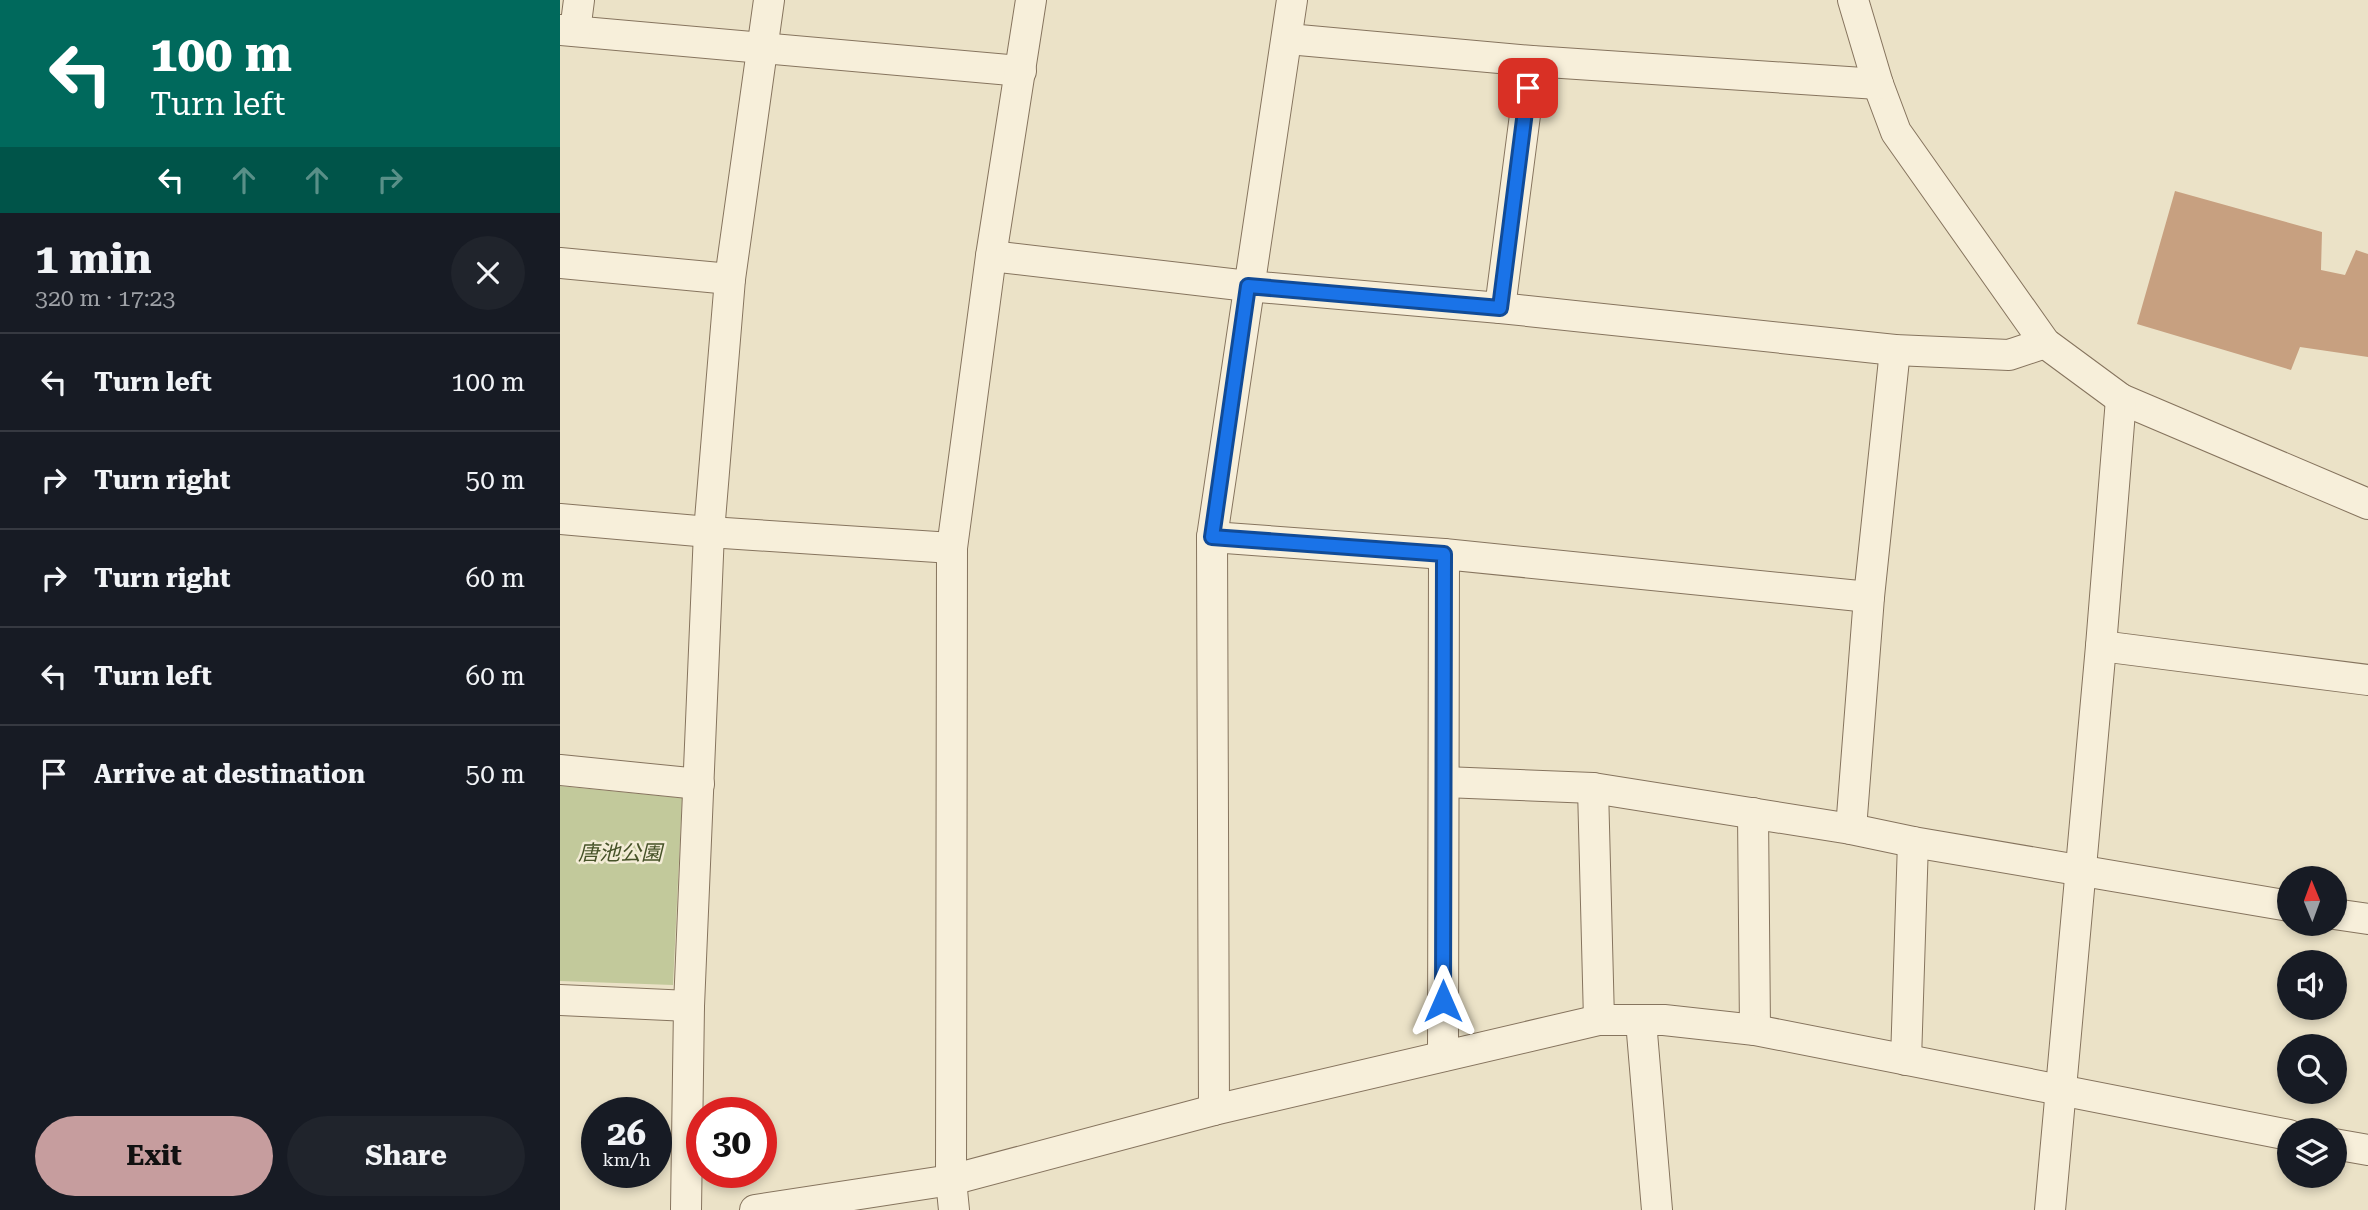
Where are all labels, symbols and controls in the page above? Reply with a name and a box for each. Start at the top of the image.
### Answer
text: 100 m [150,26,292,83]
icon: left [35,28,126,119]
pin [1498,58,1558,118]
icon: arrive [1509,69,1547,107]
text: Turn left [150,85,285,123]
icon: left [152,161,190,199]
icon: ahead [225,161,263,199]
icon: ahead [298,161,336,199]
icon: right [371,161,409,199]
text: 1 min [35,234,152,283]
button: close [451,236,525,310]
text: 320 m · 17:23 [35,285,175,312]
icon: left [35,363,73,401]
text: Turn left [94,367,212,397]
text: 100 m [451,367,525,397]
icon: right [35,461,73,499]
text: Turn right [94,465,230,495]
text: 50 m [466,465,525,495]
icon: right [35,559,73,597]
text: Turn right [94,563,230,593]
text: 60 m [466,563,525,593]
icon: left [35,657,73,695]
text: Turn left [94,661,212,691]
text: 60 m [466,661,525,691]
icon: arrive [35,755,73,793]
text: Arrive at destination [94,759,365,789]
text: 50 m [466,759,525,789]
park label: 唐池公園 [578,841,665,865]
north arrow [2277,866,2347,936]
map controls [2277,866,2347,1188]
button: sound [2277,950,2347,1020]
position arrow [1406,964,1480,1038]
button: search [2277,1034,2347,1104]
speed limit sign: 30 [686,1097,777,1188]
text: 26 [607,1113,646,1154]
button: Exit [35,1116,273,1196]
button: Share [287,1116,525,1196]
button: layers [2277,1118,2347,1188]
text: km/h [602,1149,651,1170]

